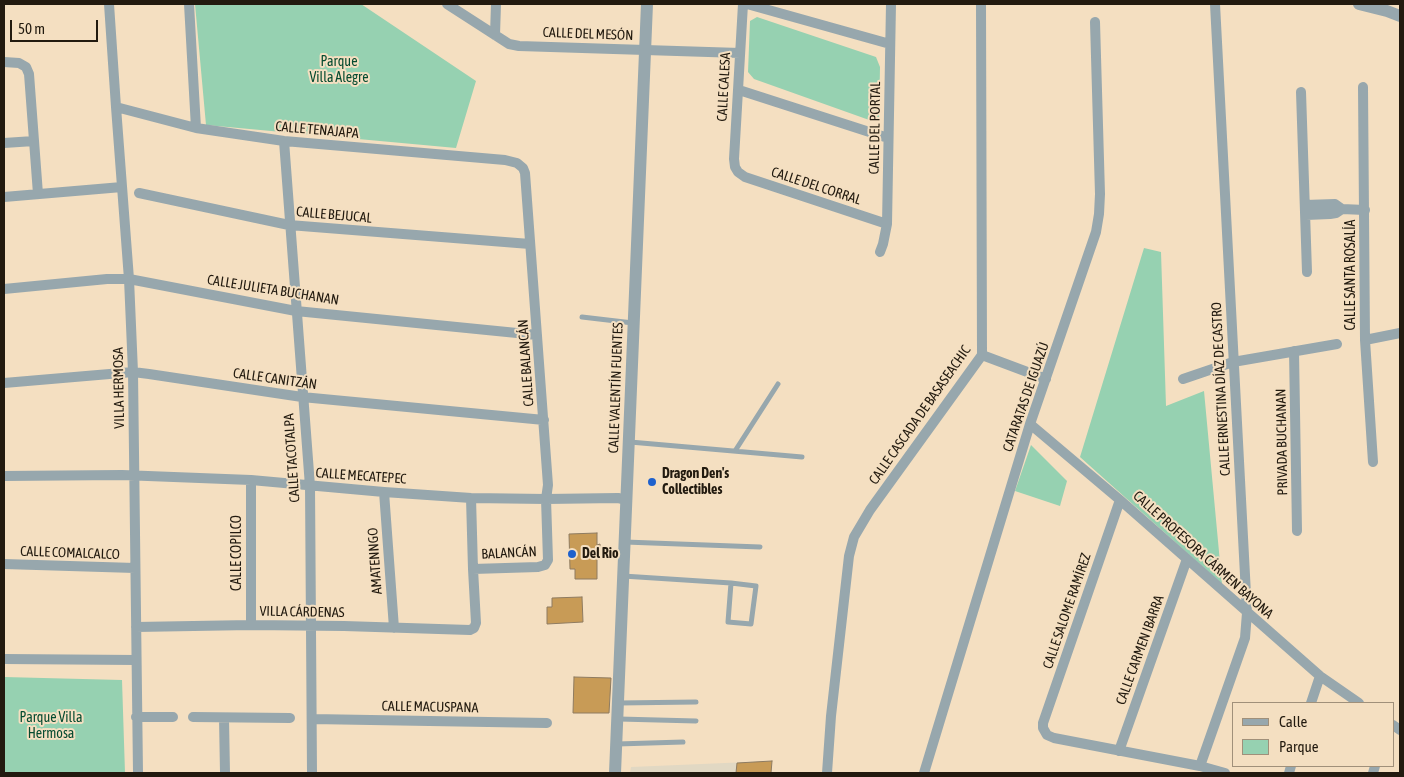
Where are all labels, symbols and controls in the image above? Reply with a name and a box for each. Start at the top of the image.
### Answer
scale bar [12,10,100,42]
text: 50 m [18,20,45,37]
street label: CALLE DEL MESÓN [542,24,634,44]
street label: CALLE CALESA [714,52,734,122]
park label: Parque Villa Alegre [309,54,369,86]
street label: CALLE DEL PORTAL [866,81,884,175]
street label: CALLE TENAJAPA [275,118,359,142]
street label: CALLE DEL CORRAL [769,164,863,208]
street label: CALLE BEJUCAL [296,203,372,227]
street label: CALLE SANTA ROSALÍA [1343,220,1359,330]
street label: CALLE JULIETA BUCHANAN [206,271,340,309]
street label: CALLE ERNESTINA DÍAZ DE CASTRO [1208,302,1234,476]
street label: CALLE BALANCÁN [515,319,537,407]
street label: CALLE VALENTÍN FUENTES [605,322,627,454]
street label: CATARATAS DE IGUAZÚ [999,340,1053,454]
street label: CALLE CASCADA DE BASASEACHIC [866,342,974,488]
street label: VILLA HERMOSA [110,347,128,429]
street label: CALLE CANITZÁN [232,365,318,393]
street label: PRIVADA BUCHANAN [1273,388,1291,496]
street label: CALLE TACOTALPA [281,413,303,503]
street label: CALLE MECATEPEC [315,464,407,488]
place label: Dragon Den's Collectibles [662,466,729,498]
marker: Dragon Den's Collectibles [646,476,658,488]
street label: CALLE PROFESORA CÁRMEN BAYONA [1129,488,1277,622]
street label: CALLE COPILCO [229,515,245,591]
street label: AMATENNGO [364,527,386,595]
street label: CALLE COMALCALCO [20,543,120,563]
street label: BALANCÁN [481,543,537,563]
place label: Del Rio [582,546,619,562]
marker: Del Rio [566,548,578,560]
street label: CALLE SALOME RAMÍREZ [1039,551,1095,671]
street label: CALLE CARMEN IBARRA [1112,593,1168,707]
street label: VILLA CÁRDENAS [259,603,345,621]
street label: CALLE MACUSPANA [381,698,479,716]
legend [1232,702,1394,767]
park label: Parque Villa Hermosa [20,710,82,742]
text: Calle [1279,713,1307,730]
text: Parque [1279,738,1319,755]

